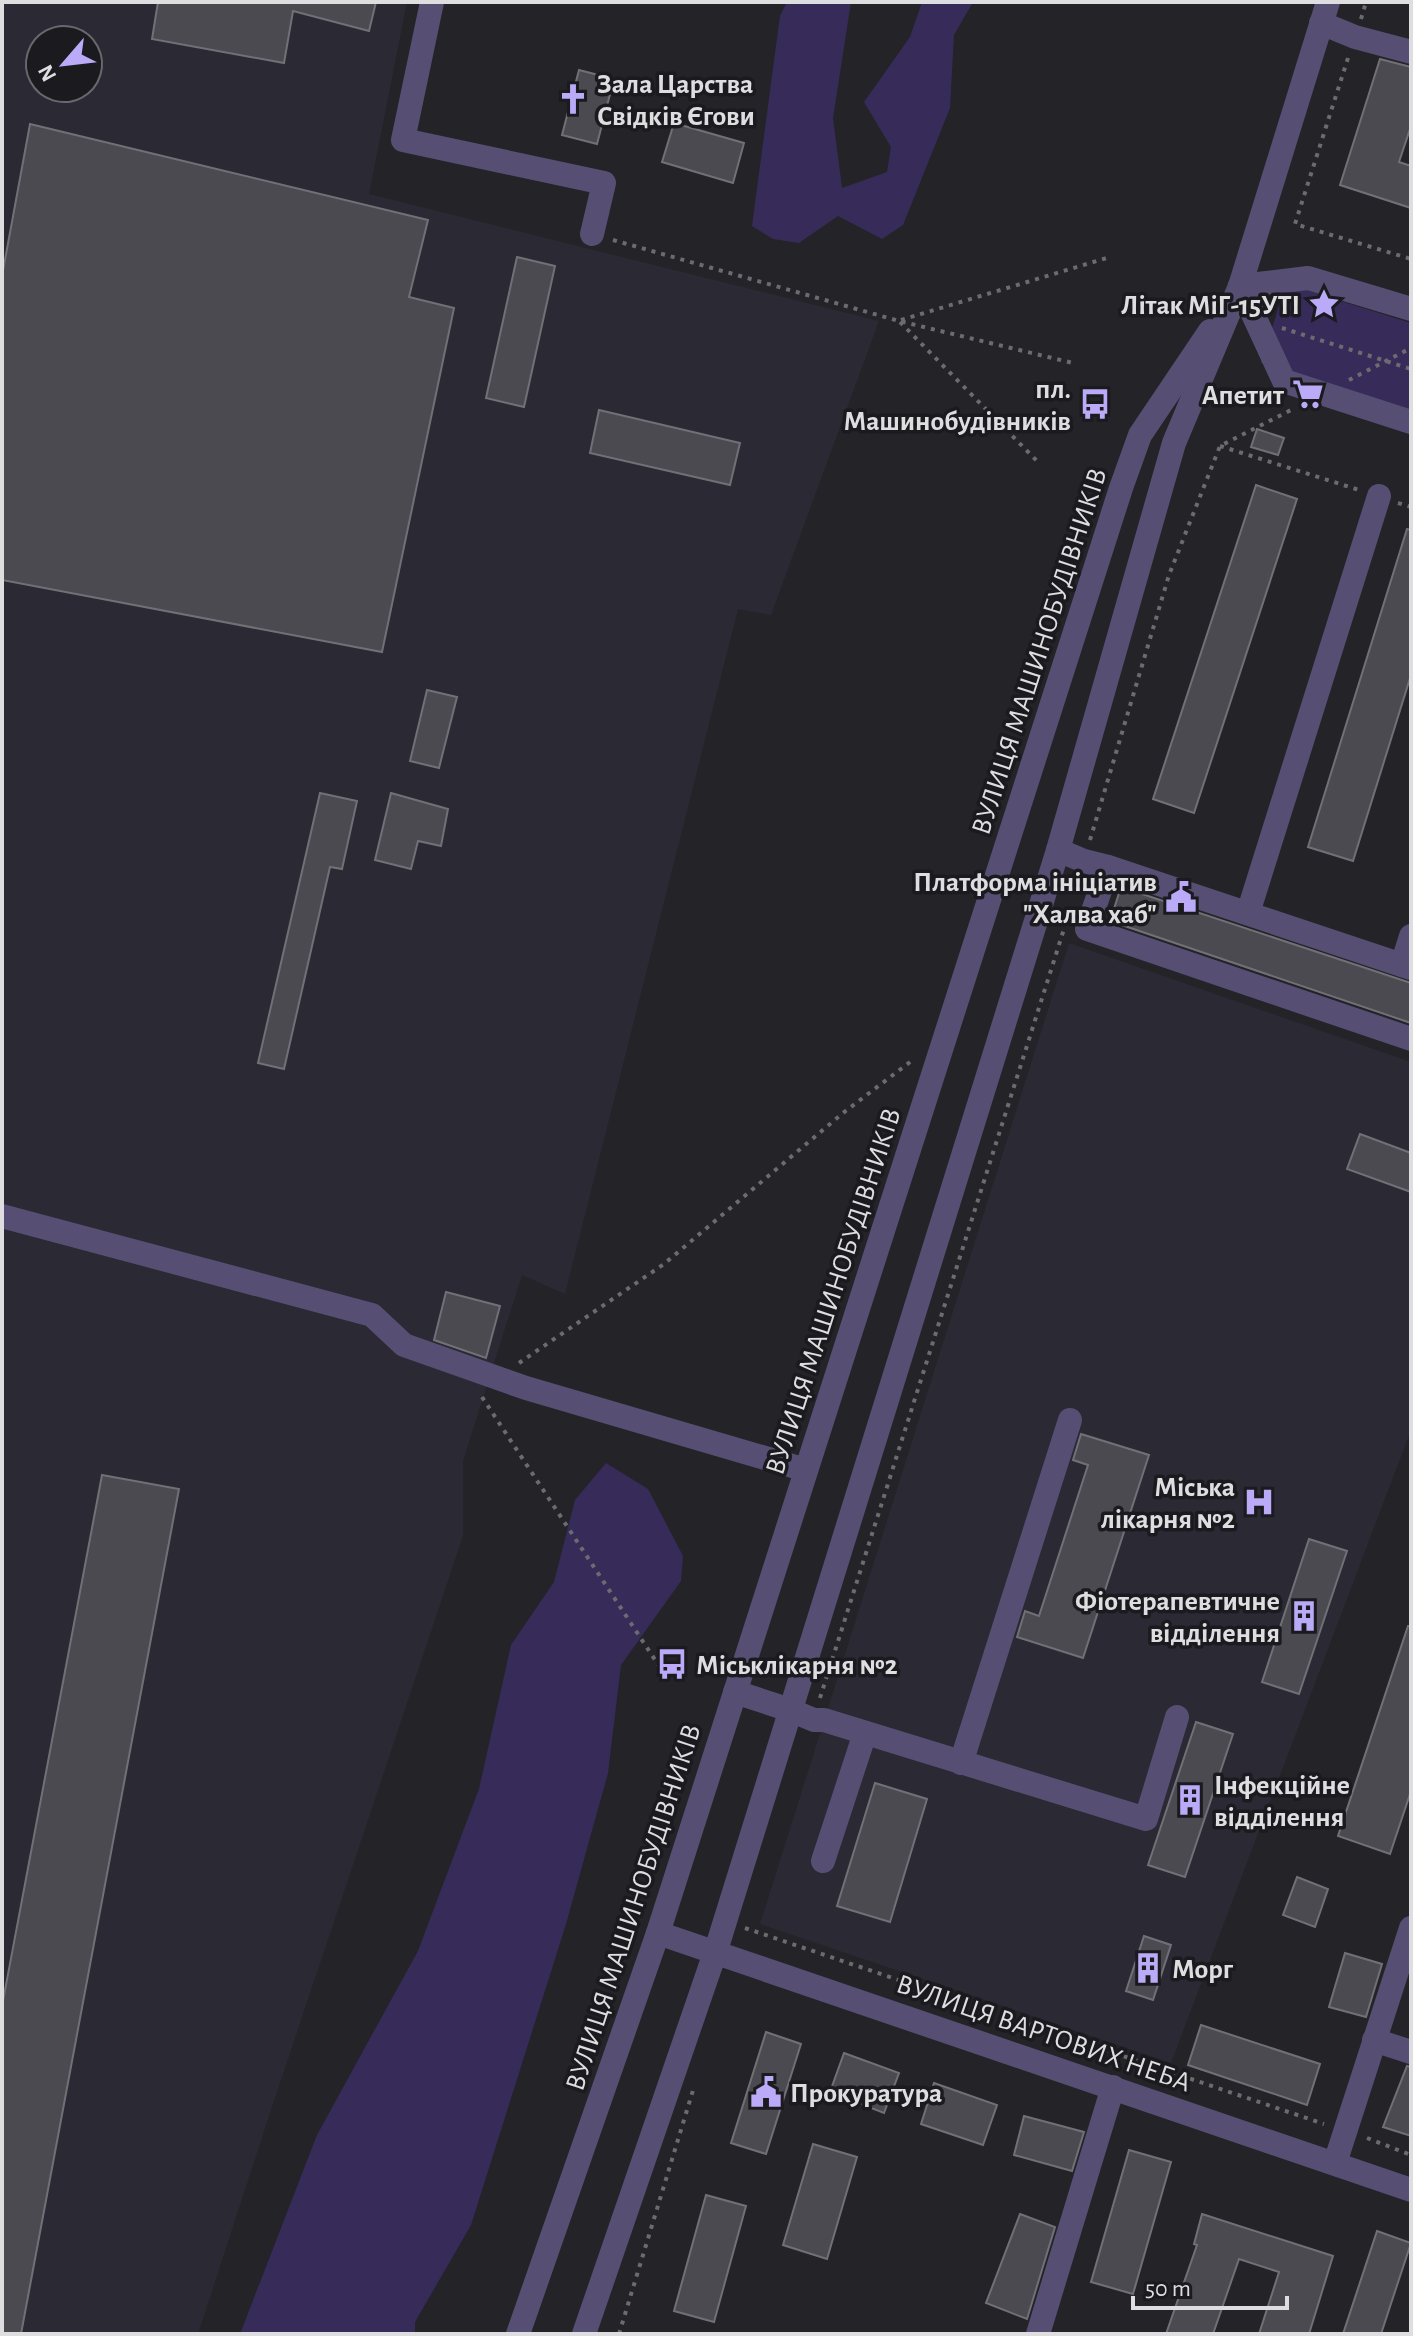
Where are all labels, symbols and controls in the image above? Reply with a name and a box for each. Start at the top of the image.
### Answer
north arrow [24,24,104,104]
text: N [34,61,61,85]
place label: Зала Царства Свідків Єгови [597,71,755,131]
church icon: Зала Царства Свідків Єгови [556,82,590,116]
place icon: Літак МіГ-15УТІ [1307,287,1341,321]
place label: Літак МіГ-15УТІ [1121,292,1300,320]
place label: пл. Машинобудівників [844,376,1071,436]
supermarket icon: Апетит [1291,377,1325,411]
place label: Апетит [1202,382,1285,410]
bus stop icon: пл. Машинобудівників [1078,387,1112,421]
street label: ВУЛИЦЯ МАШИНОБУДІВНИКІВ [967,465,1113,838]
place label: Платформа ініціатив "Халва хаб" [913,869,1157,929]
public building icon: Платформа ініціатив "Халва хаб" [1164,880,1198,914]
street label: ВУЛИЦЯ МАШИНОБУДІВНИКІВ [761,1105,907,1478]
place label: Міська лікарня №2 [1101,1474,1235,1534]
hospital icon: Міська лікарня №2 [1242,1485,1276,1519]
place label: Фіотерапевтичне відділення [1075,1588,1280,1648]
building icon: Фіотерапевтичне відділення [1287,1599,1321,1633]
bus stop icon: Міськлікарня №2 [655,1647,689,1681]
place label: Міськлікарня №2 [696,1652,898,1680]
street label: ВУЛИЦЯ МАШИНОБУДІВНИКІВ [561,1721,707,2094]
place label: Інфекційне відділення [1214,1772,1350,1832]
building icon: Інфекційне відділення [1173,1783,1207,1817]
building icon: Морг [1131,1951,1165,1985]
place label: Морг [1172,1956,1234,1984]
street label: ВУЛИЦЯ ВАРТОВИХ НЕБА [893,1970,1194,2097]
public building icon: Прокуратура [749,2075,783,2109]
place label: Прокуратура [790,2080,942,2108]
scale bar [1133,2260,1287,2310]
text: 50 m [1145,2277,1191,2301]

